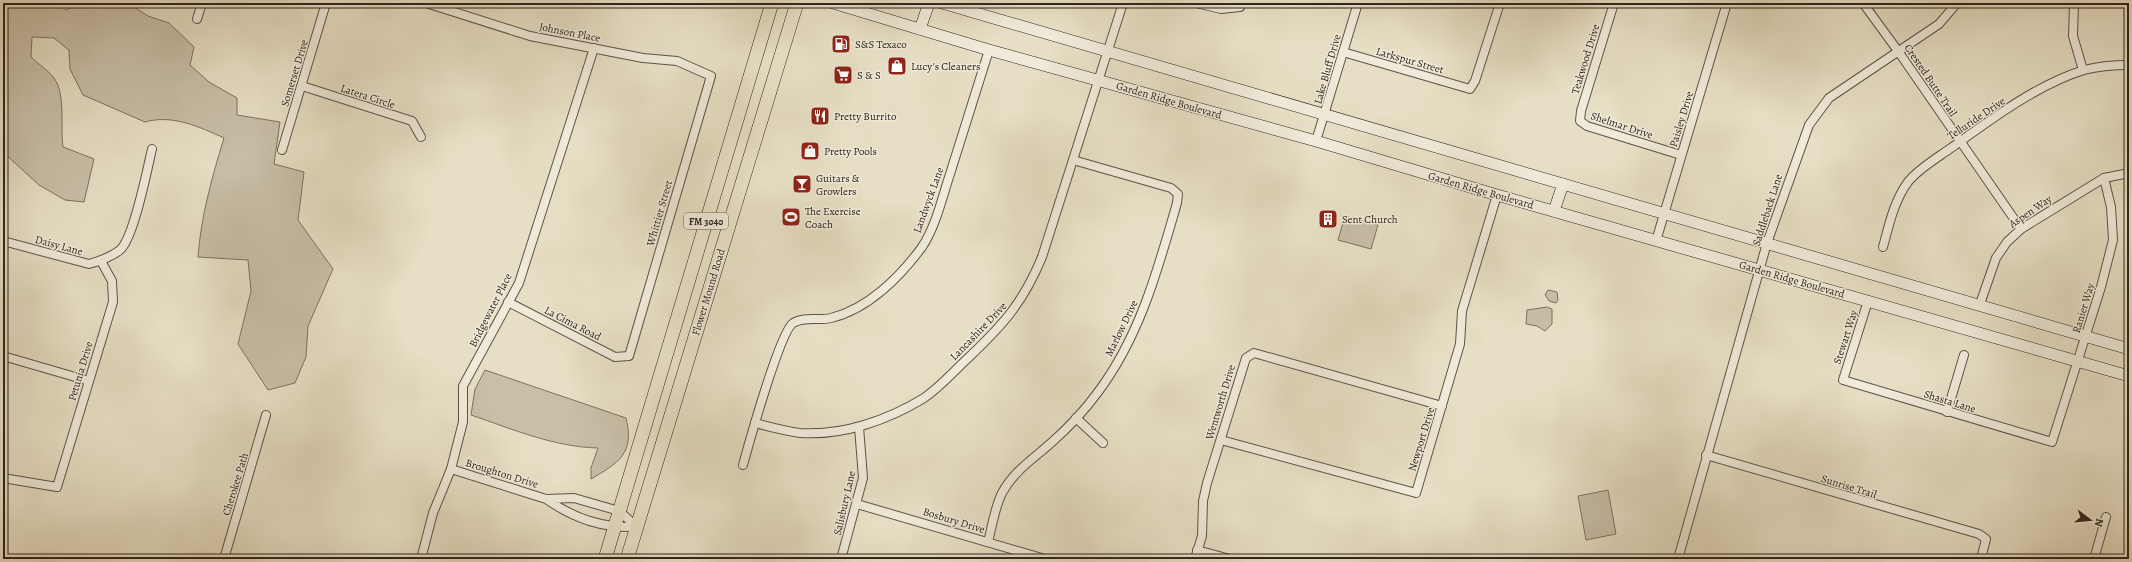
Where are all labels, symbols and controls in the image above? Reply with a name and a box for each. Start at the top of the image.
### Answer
street label: Johnson Place [538,19,602,46]
street label: Teakwood Drive [1568,22,1603,96]
street label: Lake Bluff Drive [1310,32,1345,106]
fuel station icon: S&S Texaco [830,33,852,55]
place label: S&S Texaco [855,37,907,52]
street label: Somerset Drive [277,38,312,108]
street label: Crested Butte Trail [1901,41,1961,120]
street label: Larkspur Street [1374,44,1446,77]
shop icon: Lucy's Cleaners [886,55,908,77]
place label: Lucy's Cleaners [911,59,981,74]
supermarket icon: S & S [832,64,854,86]
place label: S & S [857,68,881,83]
street label: Garden Ridge Boulevard [1114,78,1223,123]
street label: Latera Circle [339,81,397,112]
street label: Paisley Drive [1666,89,1697,149]
street label: Telluride Drive [1944,94,2008,143]
restaurant icon: Pretty Burrito [809,105,831,127]
street label: Shelmar Drive [1589,108,1655,143]
place label: Pretty Burrito [834,109,897,124]
shop icon: Pretty Pools [799,140,821,162]
place label: Pretty Pools [824,144,877,159]
street label: Landwyck Lane [910,165,947,235]
street label: Garden Ridge Boulevard [1426,168,1535,213]
place label: Guitars & Growlers [816,171,860,199]
street label: Saddleback Lane [1749,172,1786,248]
bar icon: Guitars & Growlers [791,173,813,195]
street label: Whittier Street [643,178,676,249]
street label: Aspen Way [2005,191,2055,232]
place label: The Exercise Coach [805,204,861,232]
sports icon: The Exercise Coach [780,206,802,228]
building icon: Sent Church [1317,208,1339,230]
place label: Sent Church [1342,212,1398,227]
road number: FM 3040 [684,213,728,229]
street label: Daisy Lane [33,232,85,259]
street label: Flower Mound Road [688,247,729,337]
street label: Garden Ridge Boulevard [1737,257,1846,302]
street label: Bridgewater Place [465,271,516,350]
street label: Ranier Way [2069,281,2098,335]
street label: Marlow Drive [1101,297,1142,359]
street label: Lancashire Drive [947,299,1010,364]
street label: La Cima Road [542,303,604,344]
street label: Stewart Way [1830,308,1861,366]
street label: Petunia Drive [64,340,97,403]
street label: Wentworth Drive [1202,363,1239,442]
street label: Shasta Lane [1922,386,1978,417]
street label: Newport Drive [1405,405,1438,473]
street label: Cherokee Path [219,451,252,517]
street label: Broughton Drive [464,455,540,492]
street label: Salisbury Lane [830,469,859,537]
street label: Sunrise Trail [1819,471,1879,502]
north arrow [2070,500,2110,540]
street label: Bosbury Drive [921,504,987,537]
text: N [2091,517,2107,529]

